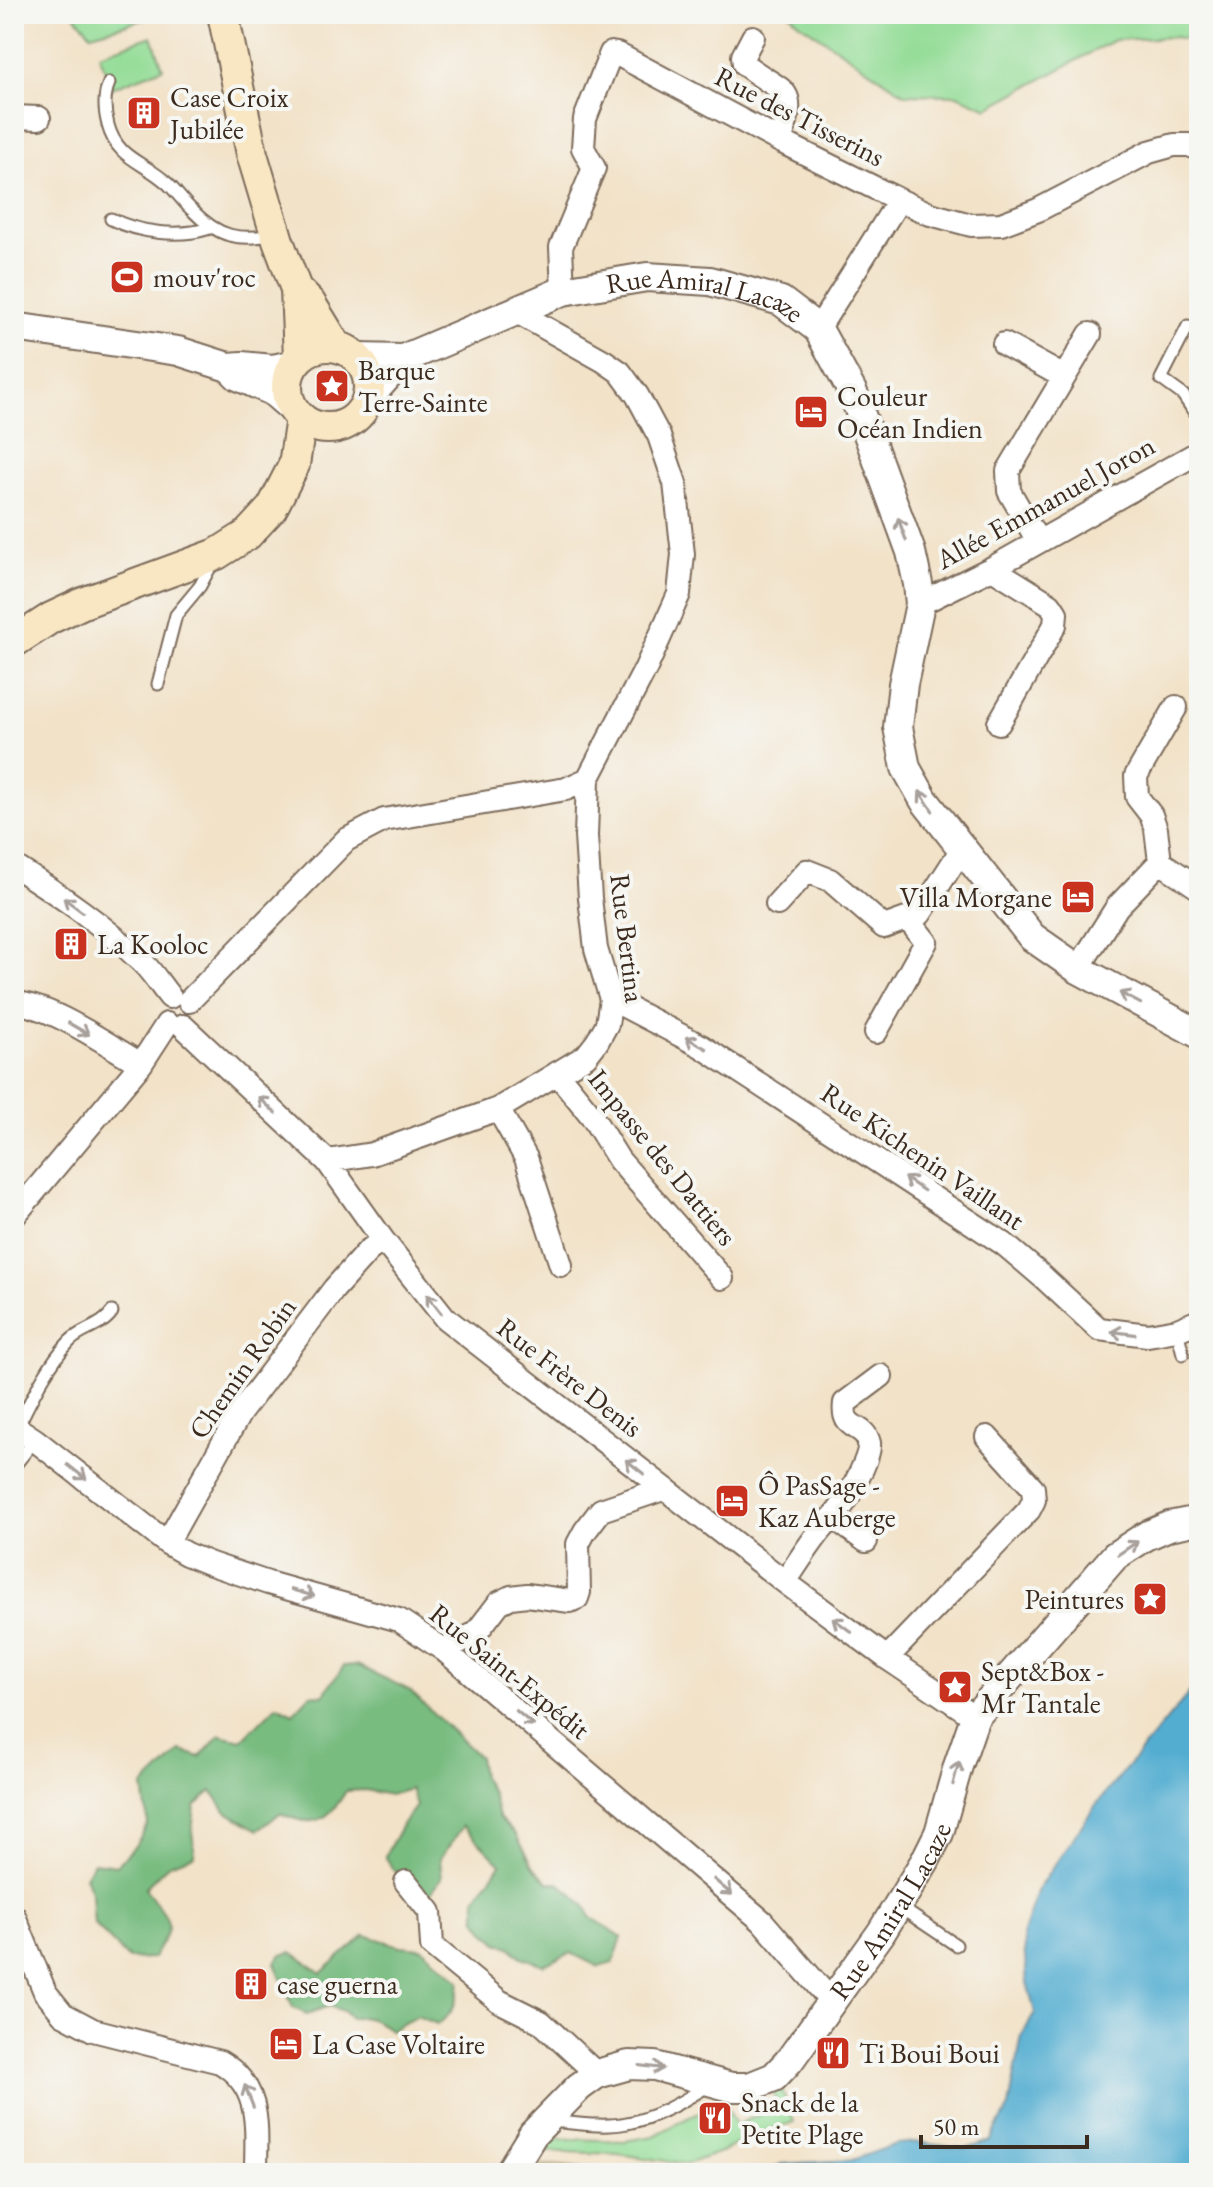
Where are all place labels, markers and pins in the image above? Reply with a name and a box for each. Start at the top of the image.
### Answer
place label: Case Croix Jubilée [168,79,289,147]
building icon: Case Croix Jubilée [125,94,163,132]
sports icon: mouv'roc [108,258,146,296]
place label: mouv'roc [153,259,256,295]
place label: Barque Terre-Sainte [358,352,488,420]
place icon: Barque Terre-Sainte [313,367,351,405]
place label: Couleur Océan Indien [837,378,983,446]
hotel icon: Couleur Océan Indien [792,393,830,431]
hotel icon: Villa Morgane [1059,878,1097,916]
place label: Villa Morgane [900,879,1052,915]
building icon: La Kooloc [52,925,90,963]
place label: La Kooloc [97,926,208,962]
place label: Ô PasSage - Kaz Auberge [758,1467,896,1535]
hotel icon: Ô PasSage - Kaz Auberge [713,1482,751,1520]
place icon: Peintures [1131,1580,1169,1618]
place label: Peintures [1025,1581,1124,1617]
place label: Sept&Box - Mr Tantale [981,1653,1104,1721]
place icon: Sept&Box - Mr Tantale [936,1668,974,1706]
building icon: case guerna [232,1965,270,2003]
place label: case guerna [277,1966,399,2002]
hotel icon: La Case Voltaire [267,2025,305,2063]
place label: La Case Voltaire [312,2026,485,2062]
restaurant icon: Ti Boui Boui [814,2034,852,2072]
place label: Ti Boui Boui [859,2035,1000,2071]
place label: Snack de la Petite Plage [741,2084,863,2152]
restaurant icon: Snack de la Petite Plage [696,2099,734,2137]

